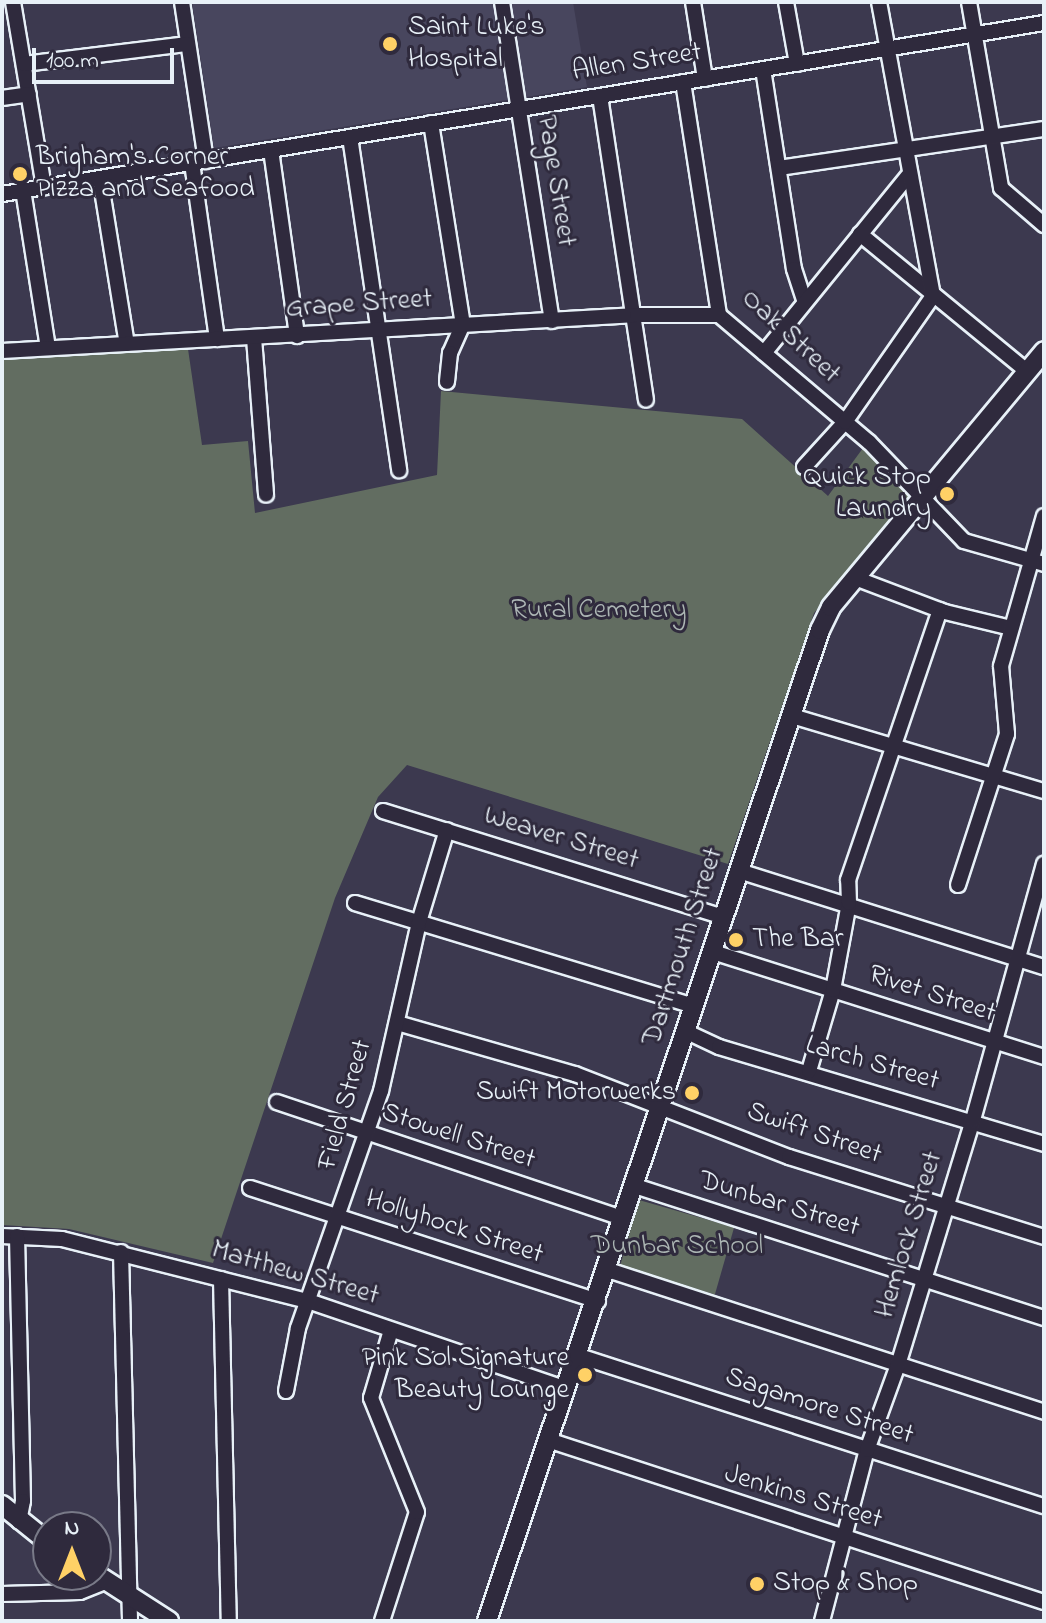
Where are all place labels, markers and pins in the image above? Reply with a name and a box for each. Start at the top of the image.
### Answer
place label: Saint Luke's Hospital [408,11,545,77]
marker: Saint Luke's Hospital [379,33,401,55]
place label: Brigham's Corner Pizza and Seafood [36,141,255,207]
marker: Brigham's Corner Pizza and Seafood [11,165,29,183]
place label: Quick Stop Laundry [803,461,931,527]
marker: Quick Stop Laundry [938,485,956,503]
place label: The Bar [752,923,844,957]
marker: The Bar [727,931,745,949]
place label: Swift Motorwerks [476,1076,676,1110]
marker: Swift Motorwerks [683,1084,701,1102]
place label: Pink Sol Signature Beauty Lounge [362,1342,569,1408]
marker: Pink Sol Signature Beauty Lounge [576,1366,594,1384]
place label: Stop & Shop [773,1567,918,1601]
marker: Stop & Shop [748,1575,766,1593]

